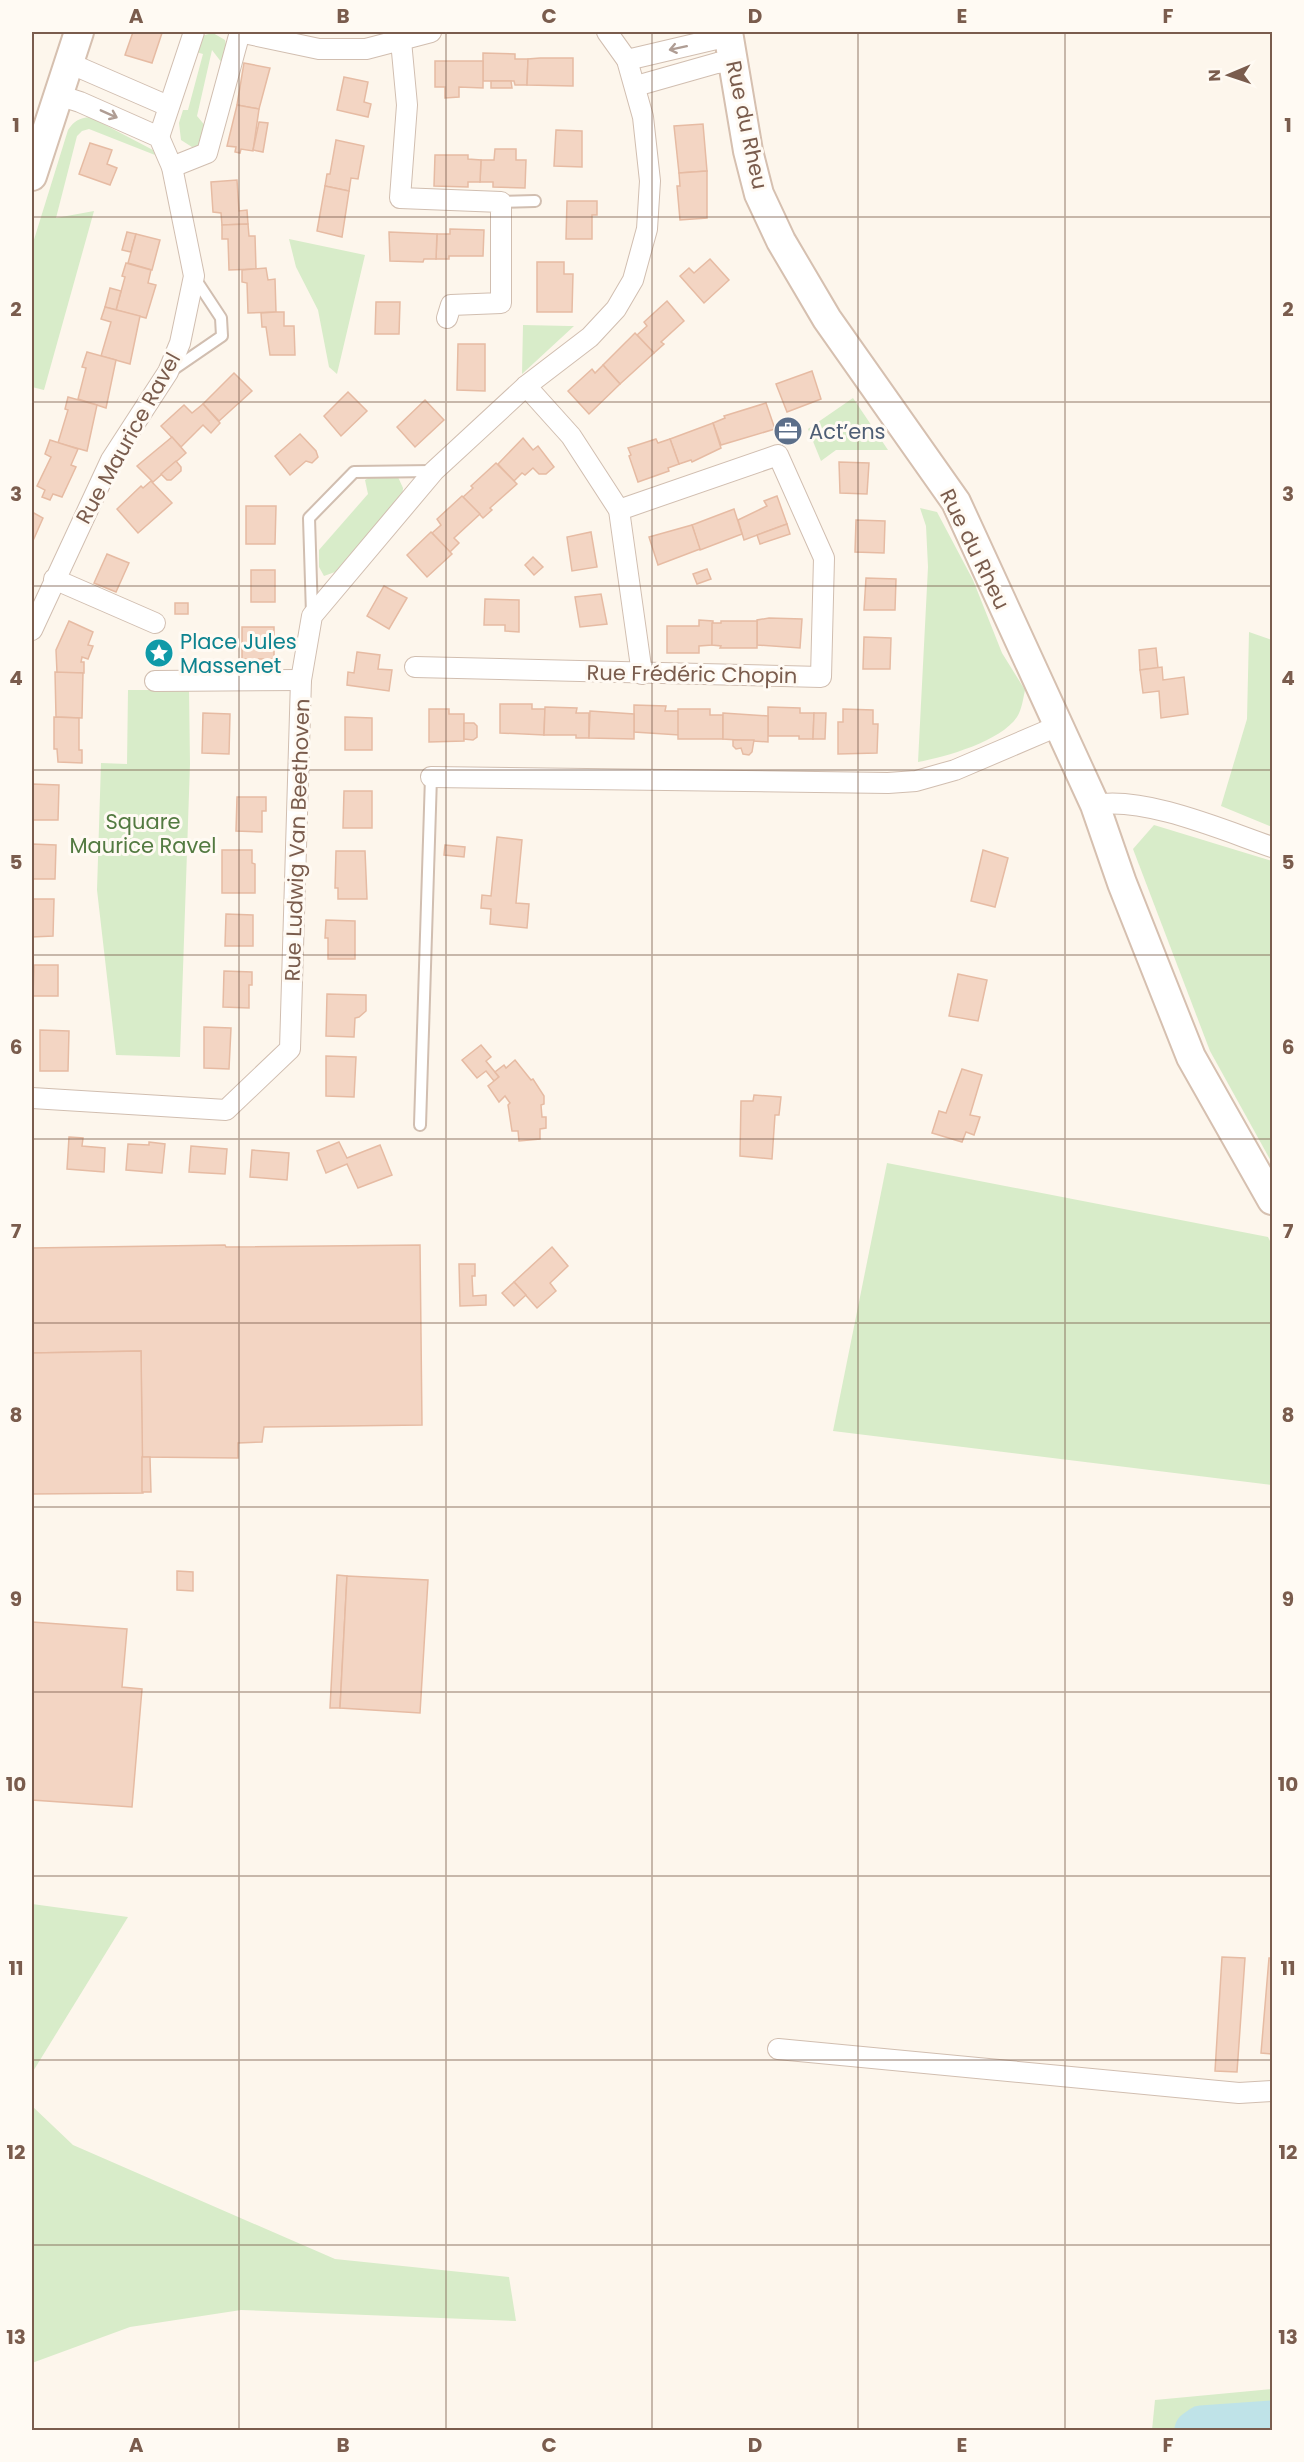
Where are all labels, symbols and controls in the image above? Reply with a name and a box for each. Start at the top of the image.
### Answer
text: A [129,2,144,30]
text: B [336,2,350,30]
text: C [541,2,557,30]
text: D [748,2,762,30]
text: E [957,2,967,30]
text: F [1163,2,1174,30]
one-way arrow [669,43,688,55]
north arrow [1199,45,1259,105]
street label: Rue du Rheu [719,58,775,192]
text: N [1203,69,1226,82]
one-way arrow [99,109,117,121]
text: 1 [12,111,20,139]
text: 1 [1284,111,1292,139]
text: 2 [10,295,22,323]
text: 2 [1282,295,1294,323]
street label: Rue Maurice Ravel [69,347,187,529]
office icon: Act’ens [772,415,804,447]
place label: Act’ens [809,417,886,446]
text: 3 [10,480,22,508]
text: 3 [1282,480,1294,508]
street label: Rue du Rheu [933,484,1017,614]
place label: Place Jules Massenet [180,627,297,680]
place icon: Place Jules Massenet [143,637,175,669]
street label: Rue Frédéric Chopin [586,658,798,690]
text: 4 [9,664,23,692]
text: 4 [1281,664,1295,692]
street label: Rue Ludwig Van Beethoven [278,698,316,982]
park label: Square Maurice Ravel [69,807,217,860]
text: 5 [10,848,23,876]
text: 5 [1282,848,1295,876]
text: 6 [10,1033,22,1061]
text: 6 [1282,1033,1294,1061]
text: 7 [11,1217,22,1245]
text: 7 [1283,1217,1294,1245]
text: 8 [10,1401,22,1429]
text: 8 [1282,1401,1294,1429]
text: 9 [10,1585,22,1613]
text: 9 [1282,1585,1294,1613]
text: 10 [6,1770,26,1798]
text: 10 [1278,1770,1298,1798]
text: 11 [8,1954,24,1982]
text: 11 [1280,1954,1296,1982]
text: 12 [7,2138,25,2166]
text: 12 [1279,2138,1297,2166]
text: 13 [6,2323,26,2351]
text: 13 [1278,2323,1298,2351]
text: A [129,2431,144,2459]
text: B [336,2431,350,2459]
text: C [541,2431,557,2459]
text: D [748,2431,762,2459]
text: E [957,2431,967,2459]
text: F [1163,2431,1174,2459]

